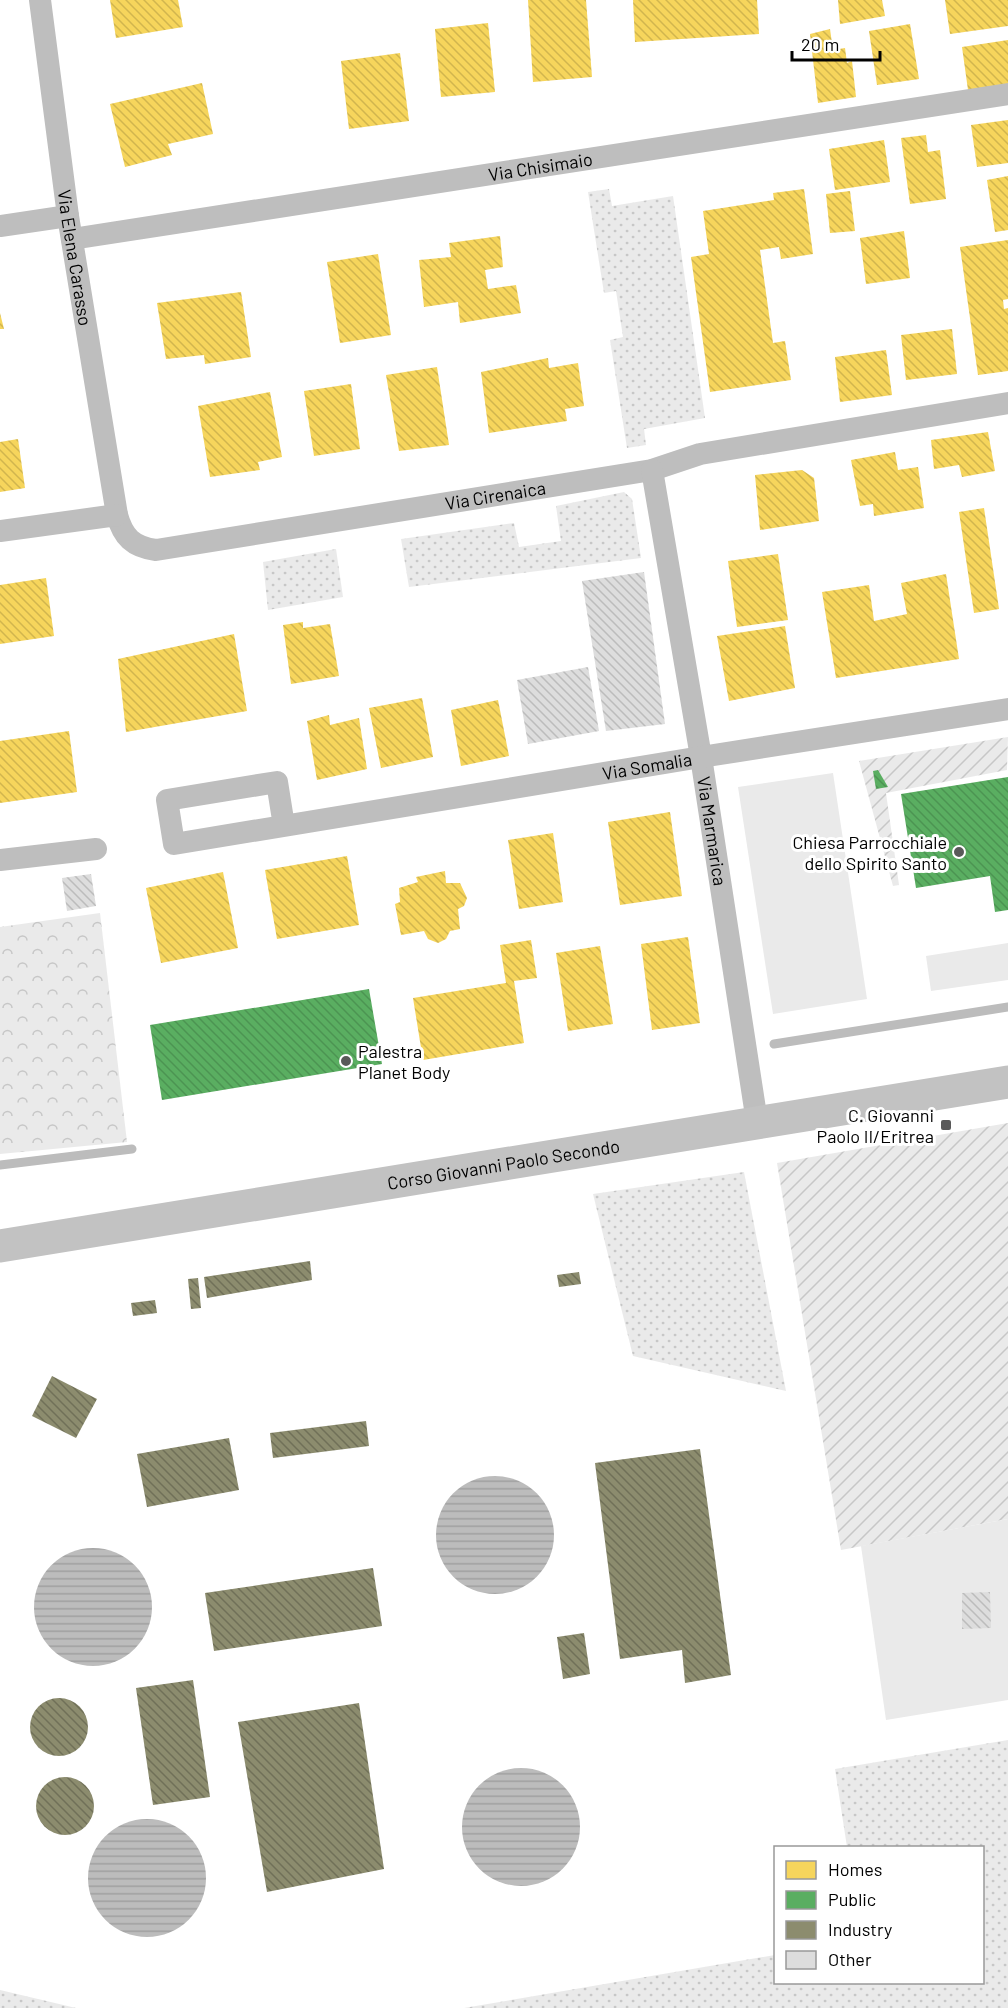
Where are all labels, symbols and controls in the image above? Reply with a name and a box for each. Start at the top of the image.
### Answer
scale bar [792,24,880,62]
text: 20 m [801,33,839,55]
street label: Via Chisimaio [487,148,594,185]
street label: Via Elena Carasso [54,188,97,327]
street label: Via Cirenaica [443,476,547,514]
street label: Via Somalia [601,748,693,784]
street label: Via Marmarica [693,775,732,887]
place label: Chiesa Parrocchiale dello Spirito Santo [792,831,947,874]
marker: Chiesa Parrocchiale dello Spirito Santo [952,845,966,859]
place label: Palestra Planet Body [358,1040,450,1083]
marker: Palestra Planet Body [339,1054,353,1068]
place label: C. Giovanni Paolo II/Eritrea [817,1104,934,1147]
marker: C. Giovanni Paolo II/Eritrea [939,1118,953,1132]
street label: Corso Giovanni Paolo Secondo [386,1134,621,1194]
legend [774,1846,984,1984]
text: Homes [828,1858,882,1880]
text: Public [828,1888,876,1910]
text: Industry [828,1918,892,1940]
text: Other [828,1948,872,1970]

